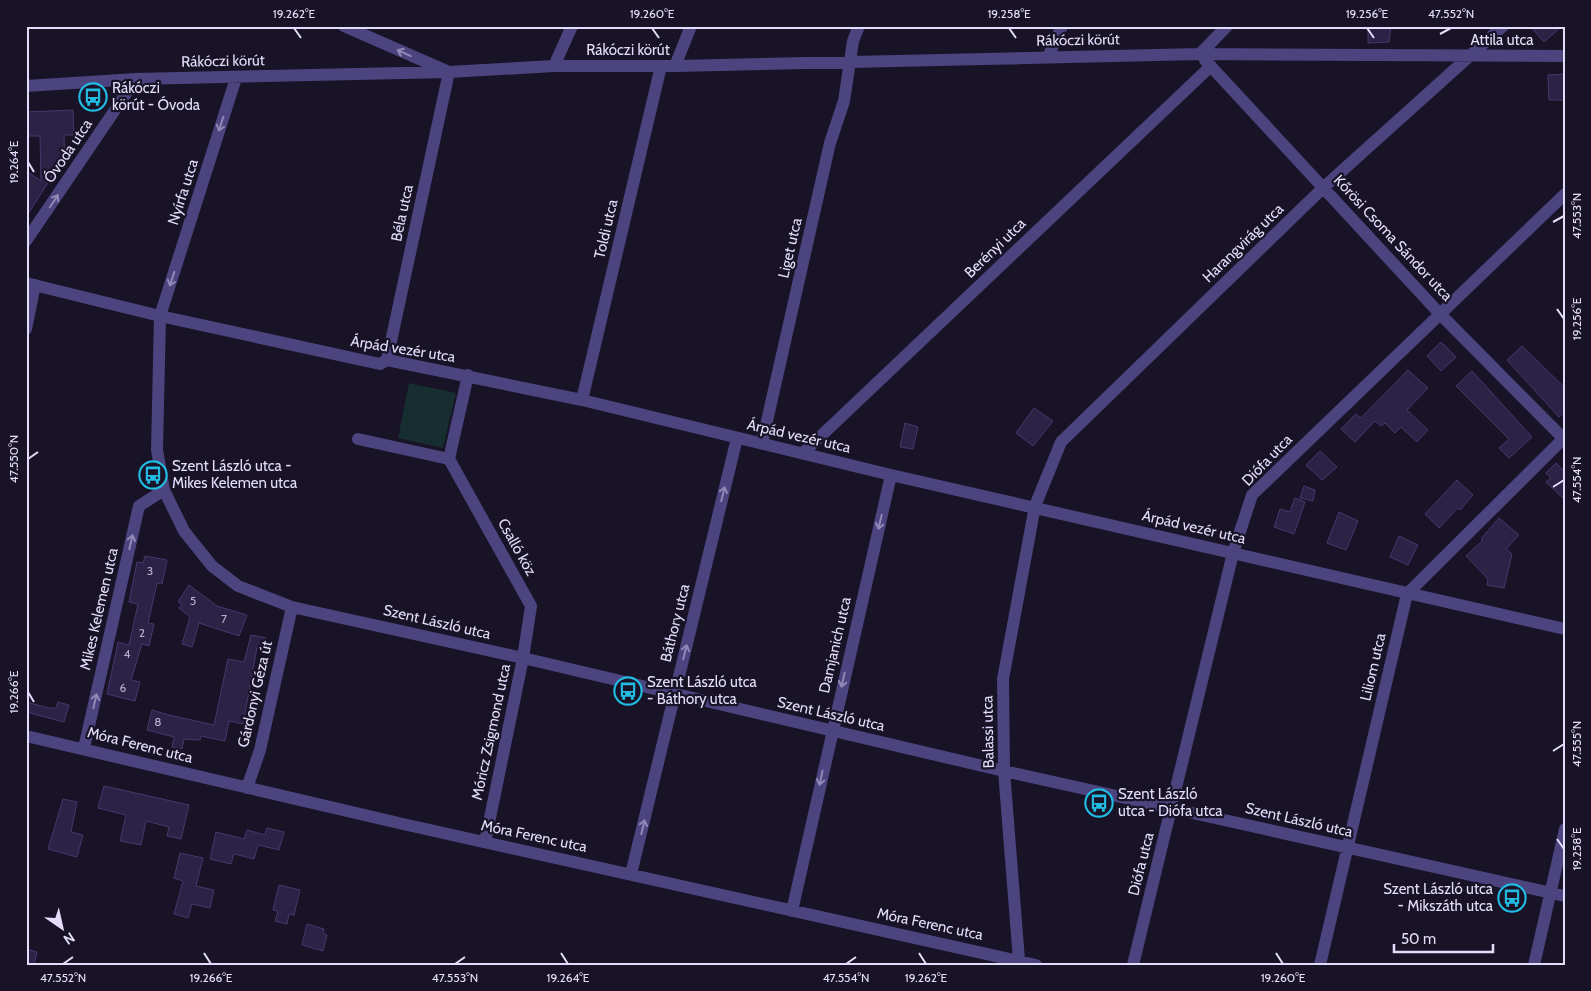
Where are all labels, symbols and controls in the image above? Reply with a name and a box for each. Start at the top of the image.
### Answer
text: 19.262°E [273,6,316,21]
text: 19.260°E [630,6,675,21]
text: 19.258°E [987,6,1031,21]
text: 19.256°E [1346,6,1389,21]
text: 47.552°N [1428,6,1474,21]
street label: Rákóczi körút [1036,30,1120,50]
street label: Attila utca [1470,31,1534,49]
street label: Rákóczi körút [586,41,670,59]
one-way arrow [397,47,412,57]
street label: Rákóczi körút [181,51,265,71]
place label: Rákóczi körút - Óvoda [112,79,201,114]
bus stop icon: Rákóczi körút - Óvoda [78,82,108,112]
street label: Óvoda utca [39,115,96,186]
one-way arrow [216,116,225,131]
text: 19.264°E [6,140,21,184]
street label: Nyírfa utca [164,156,202,227]
street label: Kőrösi Csoma Sándor utca [1330,171,1457,305]
street label: Béla utca [387,182,417,243]
text: 47.553°N [1569,193,1584,239]
one-way arrow [49,194,59,208]
street label: Toldi utca [590,197,622,260]
street label: Harangvirág utca [1199,199,1288,286]
street label: Berényi utca [961,214,1030,282]
street label: Liget utca [774,215,806,280]
one-way arrow [167,271,176,286]
text: 19.256°E [1569,297,1584,340]
street label: Árpád vezér utca [349,331,458,366]
street label: Árpád vezér utca [745,414,854,457]
street label: Diófa utca [1238,430,1296,489]
text: 47.550°N [6,435,21,483]
place label: Szent László utca - Mikes Kelemen utca [172,457,298,492]
text: 47.554°N [1569,457,1584,503]
bus stop icon: Szent László utca - Mikes Kelemen utca [138,460,168,490]
one-way arrow [719,486,728,502]
street label: Árpád vezér utca [1140,505,1249,548]
one-way arrow [875,514,884,530]
street label: Csalló köz [494,515,540,579]
one-way arrow [127,535,136,551]
street label: Mikes Kelemen utca [76,545,122,672]
house number: 3 [147,563,153,578]
street label: Báthory utca [657,581,694,664]
house number: 5 [190,593,196,608]
street label: Damjanich utca [815,594,855,695]
street label: Szent László utca [381,601,493,643]
house number: 7 [221,611,227,626]
house number: 2 [139,625,145,640]
street label: Liliom utca [1356,631,1390,703]
street label: Gárdonyi Géza út [234,639,276,749]
one-way arrow [681,644,690,660]
house number: 4 [124,646,131,661]
street label: Móricz Zsigmond utca [468,662,514,802]
text: 19.266°E [6,670,21,713]
one-way arrow [838,672,847,688]
place label: Szent László utca - Báthory utca [647,673,758,708]
bus stop icon: Szent László utca - Báthory utca [613,676,643,706]
house number: 6 [120,680,127,695]
one-way arrow [91,693,100,709]
street label: Szent László utca [775,693,887,735]
street label: Balassi utca [978,695,998,769]
house number: 8 [154,714,162,729]
text: 47.555°N [1569,721,1584,767]
street label: Móra Ferenc utca [85,723,195,767]
one-way arrow [816,770,826,786]
place label: Szent László utca - Diófa utca [1118,785,1223,820]
bus stop icon: Szent László utca - Diófa utca [1084,788,1114,818]
street label: Szent László utca [1243,799,1355,841]
street label: Móra Ferenc utca [479,816,589,856]
one-way arrow [639,819,648,835]
text: 19.258°E [1569,827,1584,871]
street label: Diófa utca [1124,830,1158,897]
place label: Szent László utca - Mikszáth utca [1383,880,1494,915]
bus stop icon: Szent László utca - Mikszáth utca [1497,883,1527,913]
north arrow [38,904,88,954]
street label: Móra Ferenc utca [875,904,985,944]
scale bar [1394,921,1492,953]
text: N [60,929,78,949]
text: 50 m [1401,930,1436,948]
text: 47.552°N [40,970,86,985]
text: 19.266°E [190,970,233,985]
text: 47.553°N [432,970,478,985]
text: 19.264°E [546,970,590,985]
text: 47.554°N [823,970,869,985]
text: 19.262°E [905,970,948,985]
text: 19.260°E [1261,970,1306,985]

